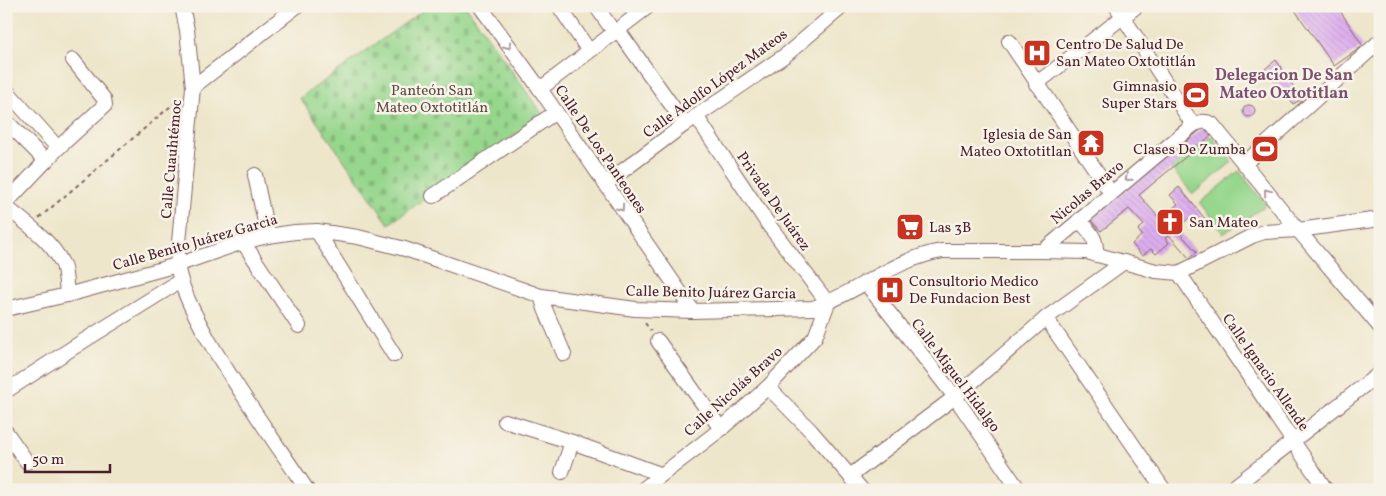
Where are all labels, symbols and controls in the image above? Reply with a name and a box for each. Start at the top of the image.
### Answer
street label: Calle Adolfo López Mateos [639,25,792,144]
place label: Centro De Salud De San Mateo Oxtotitlán [1056,35,1196,73]
hospital icon: Centro De Salud De San Mateo Oxtotitlán [1022,38,1052,68]
one-way arrow [503,40,511,49]
district label: Delegacion De San Mateo Oxtotitlan [1215,65,1353,105]
place label: Gimnasio Super Stars [1102,77,1177,115]
sports icon: Gimnasio Super Stars [1181,80,1211,110]
park label: Panteón San Mateo Oxtotitlán [376,81,488,119]
street label: Calle De Los Panteones [549,81,651,218]
street label: Calle Cuauhtémoc [157,98,188,220]
place label: Iglesia de San Mateo Oxtotitlan [960,125,1072,163]
temple icon: Iglesia de San Mateo Oxtotitlan [1076,128,1106,158]
sports icon: Clases De Zumba [1250,134,1280,164]
place label: Clases De Zumba [1133,140,1246,161]
street label: Privada De Juárez [731,148,815,256]
street label: Nicolas Bravo [1047,156,1129,230]
one-way arrow [1125,173,1134,181]
one-way arrow [1264,188,1273,197]
one-way arrow [615,202,624,212]
church icon: San Mateo [1155,207,1185,237]
street label: Calle Benito Juárez Garcia [111,210,280,277]
supermarket icon: Las 3B [895,212,925,242]
place label: San Mateo [1189,213,1258,234]
place label: Las 3B [929,218,971,239]
place label: Consultorio Medico De Fundacion Best [909,272,1038,310]
hospital icon: Consultorio Medico De Fundacion Best [875,275,905,305]
street label: Calle Benito Juárez Garcia [626,282,796,305]
street label: Calle Ignacio Allende [1216,310,1313,436]
street label: Calle Miguel Hidalgo [905,315,1005,437]
street label: Calle Nicolás Bravo [680,342,788,442]
scale bar [25,441,110,473]
text: 50 m [32,450,64,471]

